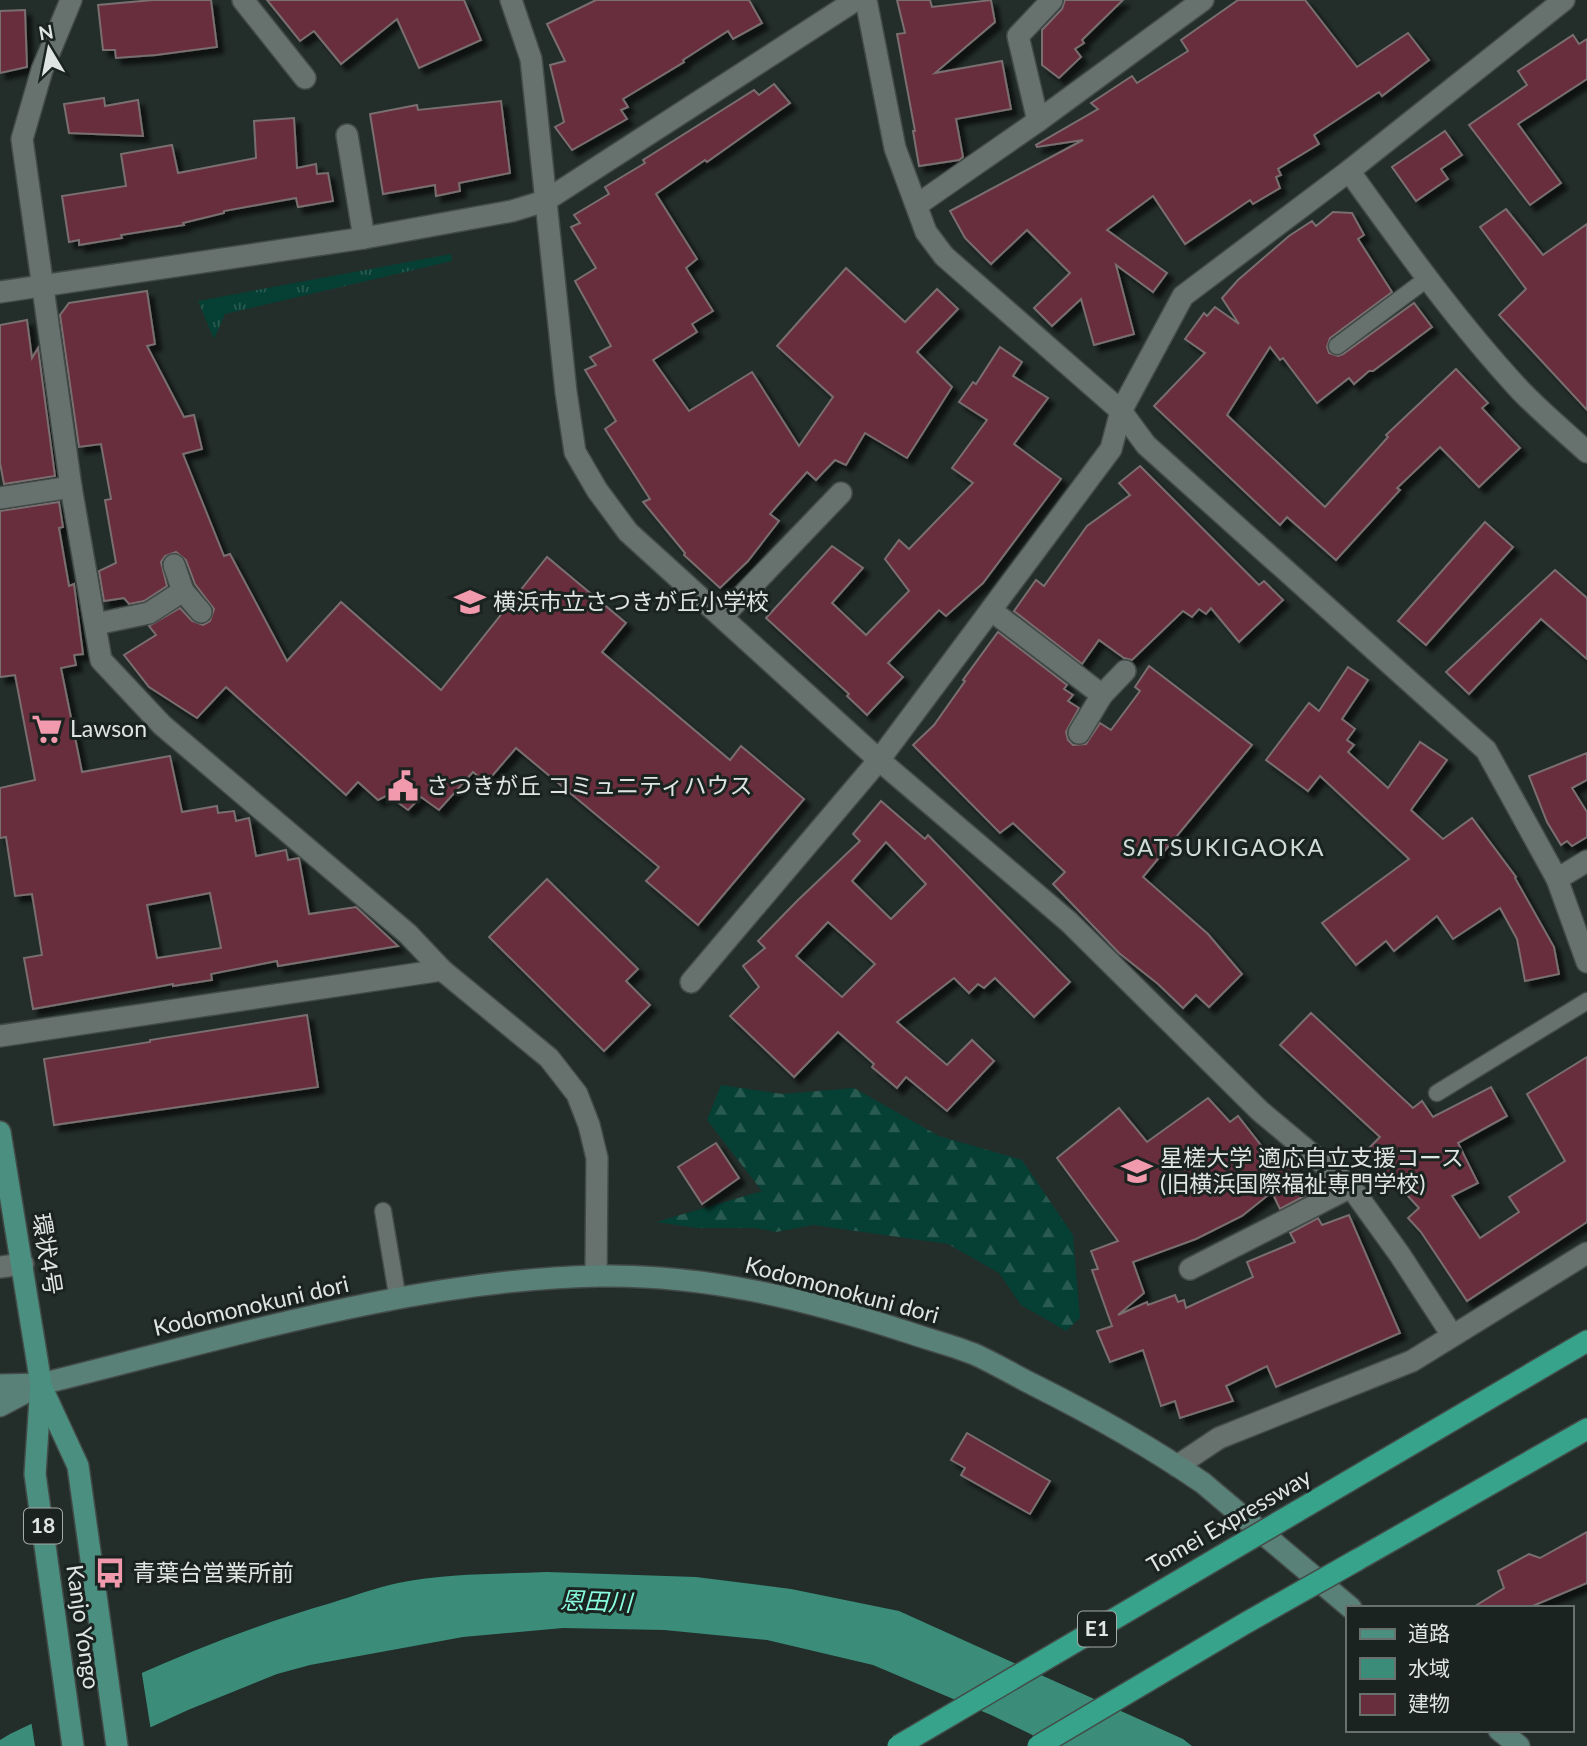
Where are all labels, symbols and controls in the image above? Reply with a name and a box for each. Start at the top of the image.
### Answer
north arrow [14,14,84,84]
text: N [37,19,55,44]
school or university icon: 横浜市立さつきが丘小学校 [453,585,487,619]
place label: 横浜市立さつきが丘小学校 [493,587,769,615]
supermarket icon: Lawson [30,712,64,746]
place label: Lawson [70,714,147,742]
public building icon: さつきが丘 コミュニティハウス [386,769,420,803]
place label: さつきが丘 コミュニティハウス [426,771,753,799]
district label: SATSUKIGAOKA [1122,832,1326,861]
place label: 星槎大学 適応自立支援コース (旧横浜国際福祉専門学校) [1160,1143,1464,1197]
school or university icon: 星槎大学 適応自立支援コース (旧横浜国際福祉専門学校) [1120,1154,1154,1188]
street label: 環状4号 [28,1211,68,1297]
street label: Kodomonokuni dori [742,1250,942,1328]
street label: Kodomonokuni dori [150,1269,351,1341]
street label: Tomei Expressway [1141,1462,1316,1578]
road number: 18 [24,1508,62,1544]
bus stop icon: 青葉台営業所前 [93,1556,127,1590]
place label: 青葉台営業所前 [133,1558,294,1586]
street label: Kanjo Yongo [61,1563,107,1691]
water label: 恩田川 [560,1585,636,1616]
legend [1346,1606,1573,1732]
road number: E1 [1078,1612,1116,1646]
text: 道路 [1408,1620,1450,1645]
text: 水域 [1408,1655,1450,1680]
text: 建物 [1408,1690,1450,1715]

